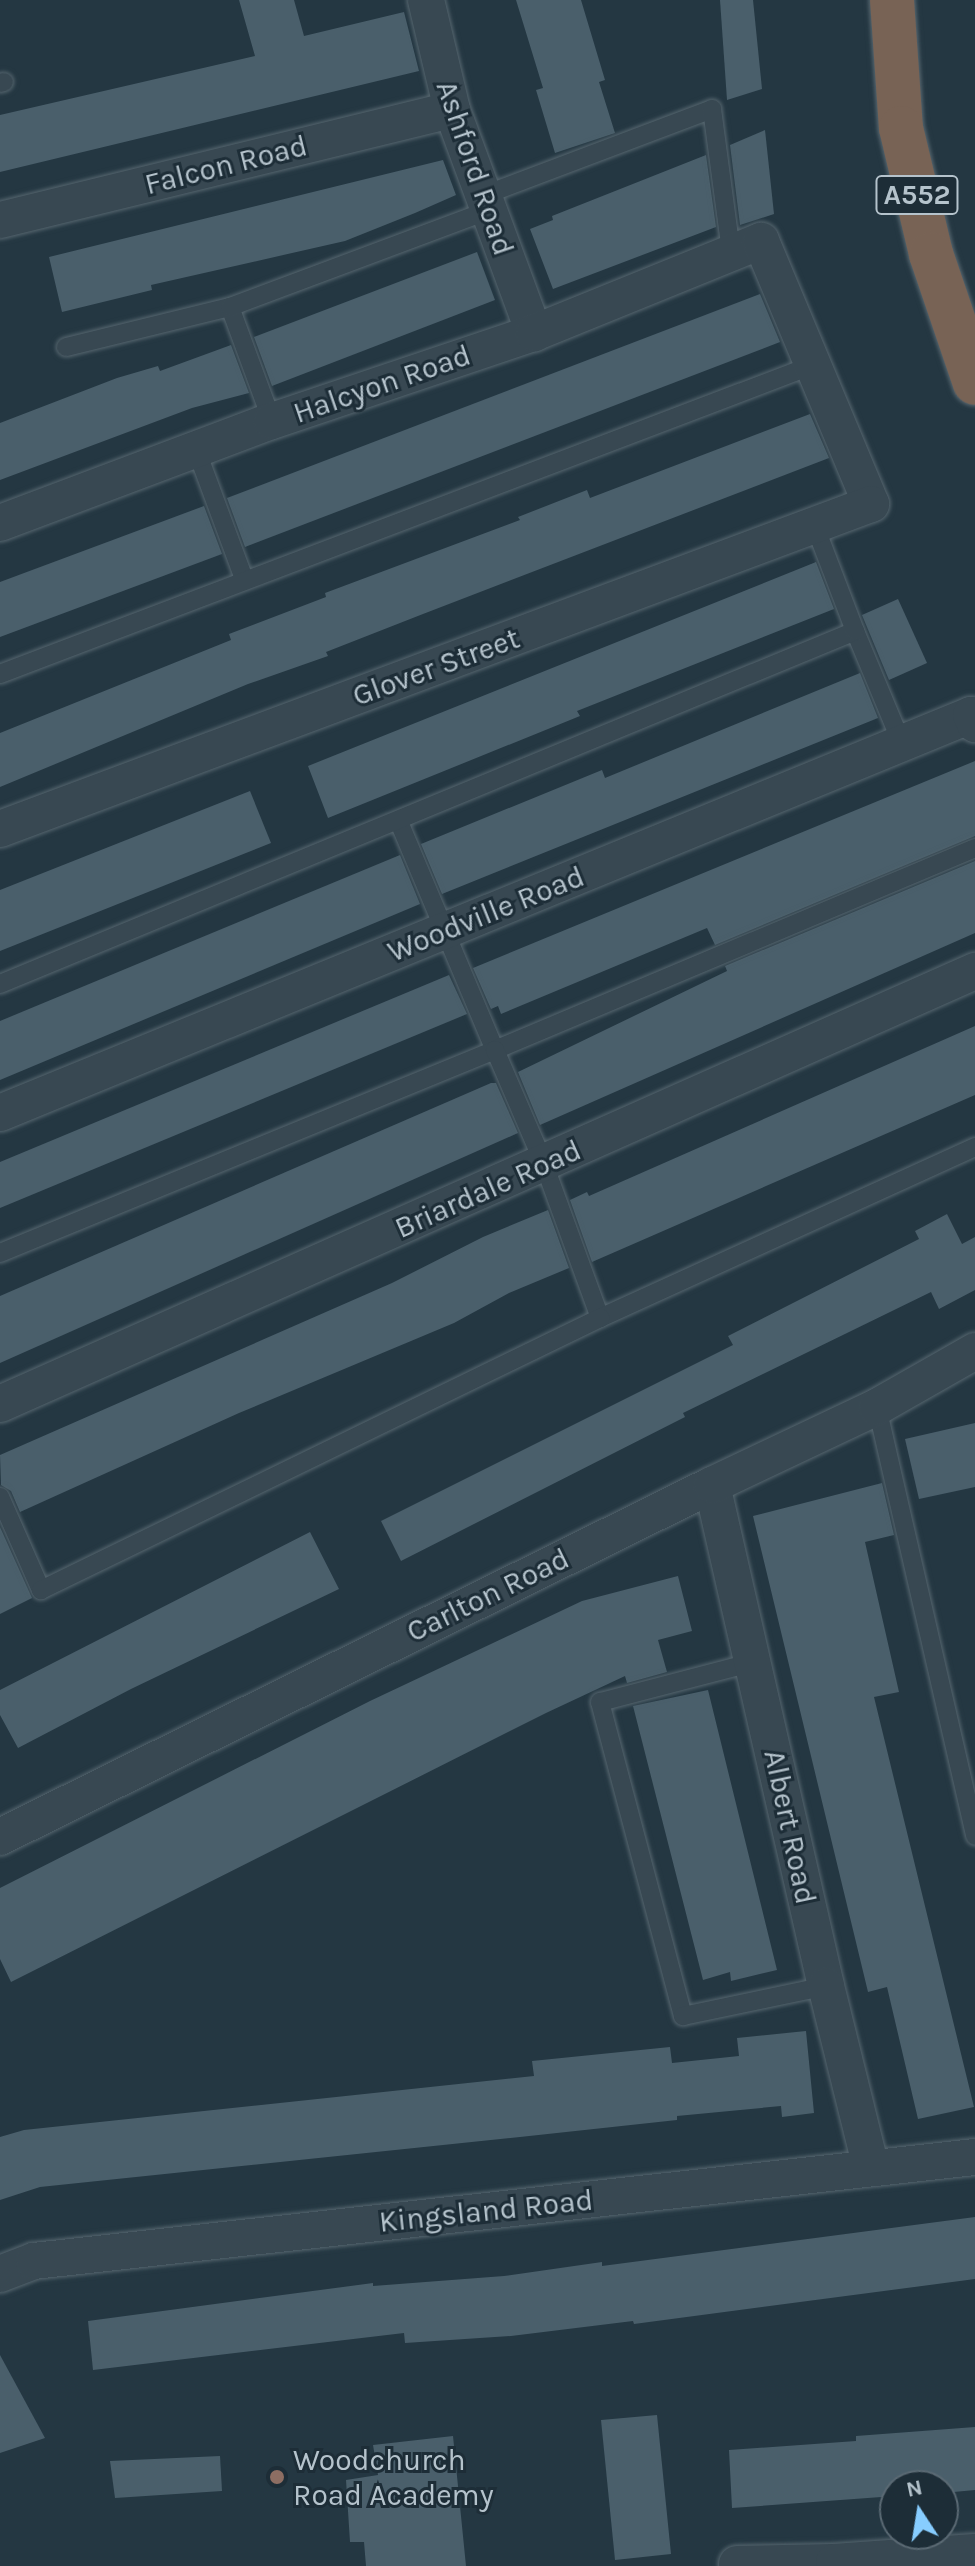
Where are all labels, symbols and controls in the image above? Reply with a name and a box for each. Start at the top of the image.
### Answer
street label: Ashford Road [428,76,522,260]
street label: Falcon Road [141,127,311,203]
road number: A552 [875,171,959,219]
street label: Halcyon Road [289,337,475,431]
street label: Glover Street [348,620,524,714]
street label: Woodville Road [382,858,590,970]
street label: Briardale Road [389,1132,587,1246]
street label: Carlton Road [401,1540,575,1650]
street label: Albert Road [756,1746,824,1908]
street label: Kingsland Road [377,2182,595,2240]
place label: Woodchurch Road Academy [293,2442,494,2512]
marker: Woodchurch Road Academy [268,2468,286,2486]
north arrow [879,2470,959,2550]
text: N [904,2474,925,2503]

